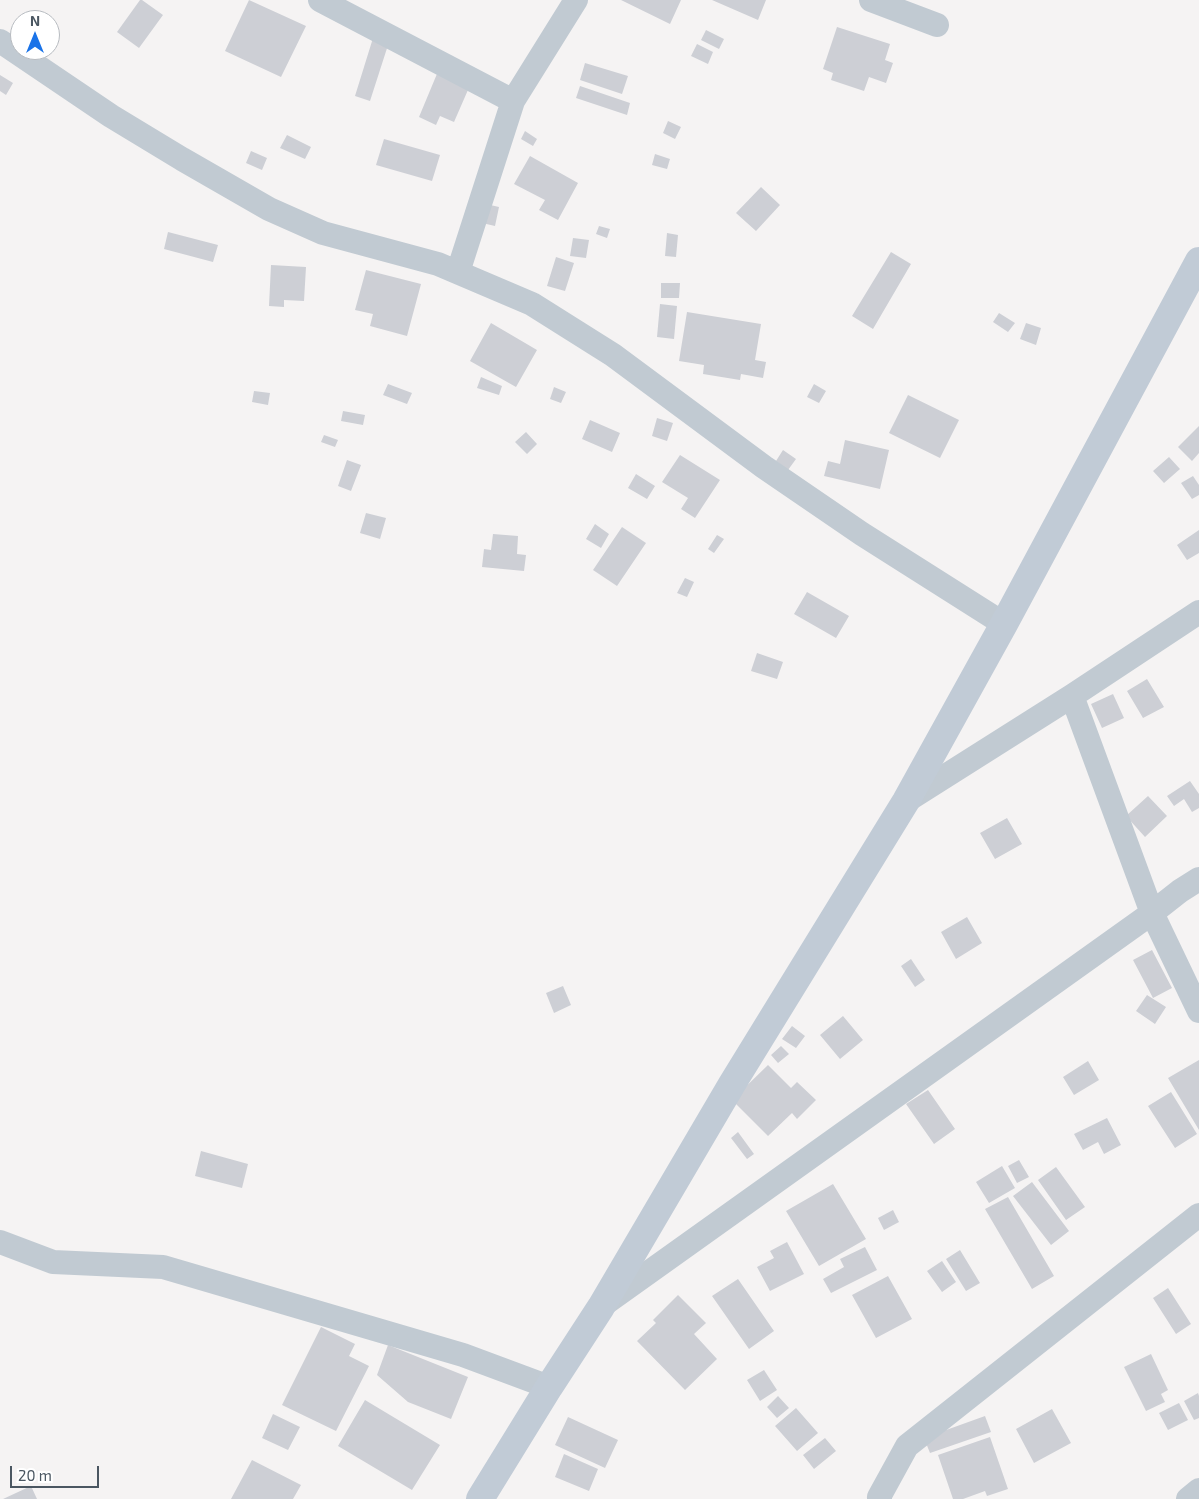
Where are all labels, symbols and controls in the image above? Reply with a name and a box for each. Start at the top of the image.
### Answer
north arrow [10,10,60,60]
text: N [30,12,40,29]
scale bar [12,1456,101,1488]
text: 20 m [18,1466,52,1484]

